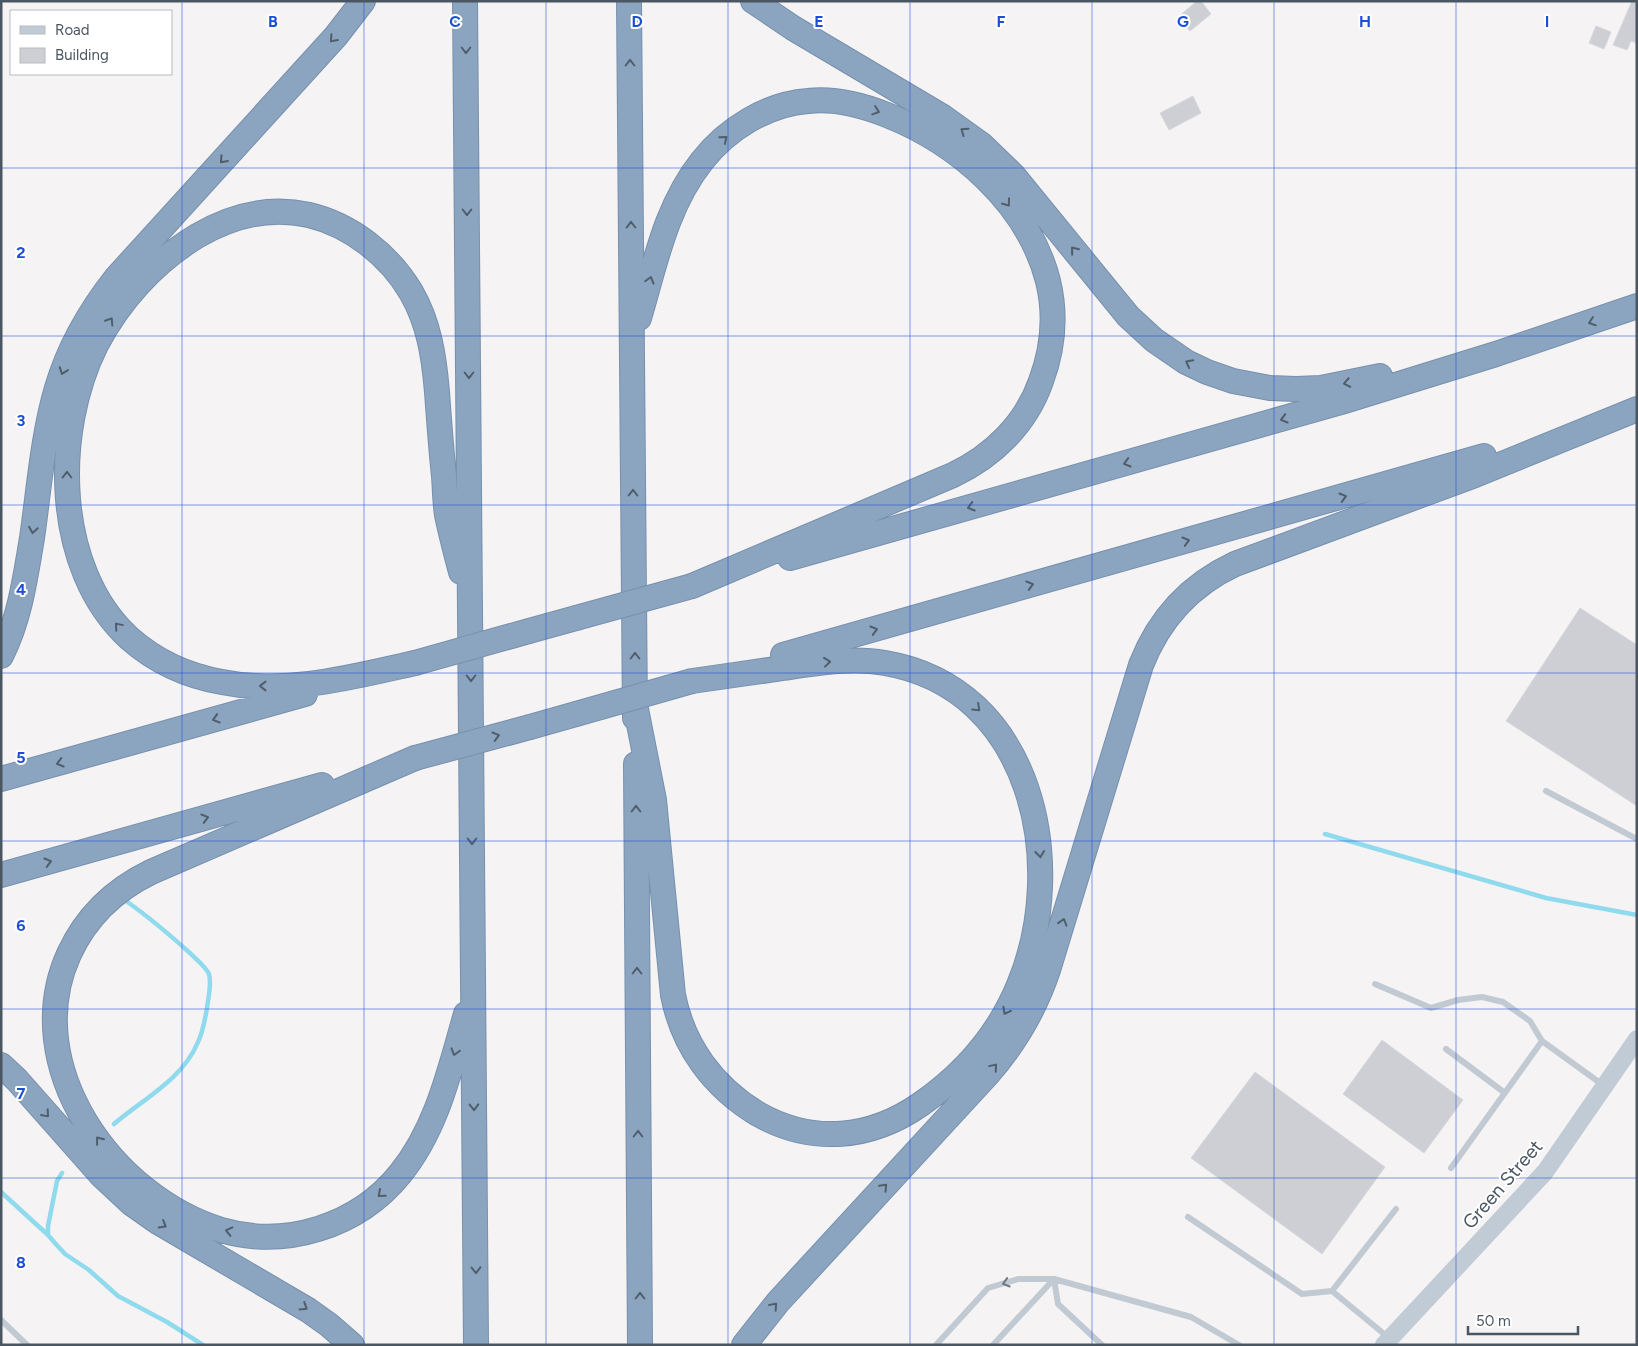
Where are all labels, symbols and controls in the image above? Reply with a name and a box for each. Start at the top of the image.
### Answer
legend [10,10,172,75]
text: B [268,12,278,31]
text: C [449,12,461,31]
text: D [631,12,643,31]
text: E [814,12,824,31]
text: F [997,12,1006,31]
text: G [1177,12,1189,31]
text: H [1359,12,1371,31]
text: I [1545,12,1549,31]
text: Road [55,21,90,39]
one-way arrow [329,34,338,43]
text: Building [55,46,109,64]
one-way arrow [461,46,471,54]
one-way arrow [625,58,635,66]
one-way arrow [871,105,880,115]
one-way arrow [960,128,970,137]
one-way arrow [719,135,728,144]
one-way arrow [220,154,229,163]
one-way arrow [1001,197,1010,207]
one-way arrow [462,209,472,217]
one-way arrow [626,221,636,228]
text: 2 [16,243,26,262]
one-way arrow [1070,247,1079,256]
one-way arrow [645,276,655,285]
one-way arrow [1589,316,1597,326]
one-way arrow [104,317,114,326]
one-way arrow [1185,359,1194,369]
one-way arrow [59,366,69,375]
one-way arrow [463,371,474,379]
one-way arrow [1342,378,1351,388]
text: 3 [17,411,26,430]
one-way arrow [1280,413,1288,423]
one-way arrow [1124,457,1132,467]
one-way arrow [62,471,72,478]
one-way arrow [628,489,638,496]
one-way arrow [1338,492,1346,502]
one-way arrow [967,501,975,511]
one-way arrow [28,526,38,535]
one-way arrow [1182,536,1191,547]
text: 4 [16,580,26,599]
one-way arrow [1025,581,1034,591]
one-way arrow [115,623,123,632]
one-way arrow [869,625,877,635]
one-way arrow [630,651,640,659]
one-way arrow [823,657,831,668]
one-way arrow [466,674,476,682]
one-way arrow [259,681,267,691]
one-way arrow [972,702,981,711]
one-way arrow [213,713,221,723]
one-way arrow [492,731,500,742]
text: 5 [16,748,26,767]
one-way arrow [56,757,64,767]
one-way arrow [631,804,641,812]
one-way arrow [200,813,208,823]
one-way arrow [467,837,477,845]
one-way arrow [1034,850,1045,858]
one-way arrow [44,857,53,868]
text: 6 [16,916,26,935]
one-way arrow [1057,918,1067,926]
one-way arrow [632,967,642,974]
one-way arrow [1003,1005,1013,1014]
one-way arrow [450,1048,460,1056]
one-way arrow [989,1064,998,1073]
text: 7 [17,1084,26,1103]
one-way arrow [469,1104,479,1112]
one-way arrow [40,1108,49,1117]
one-way arrow [633,1129,644,1137]
street label: Green Street [1458,1135,1547,1233]
one-way arrow [96,1137,104,1146]
one-way arrow [878,1183,887,1192]
one-way arrow [377,1189,386,1198]
one-way arrow [158,1219,167,1229]
one-way arrow [225,1226,234,1237]
text: 8 [16,1253,26,1272]
one-way arrow [471,1266,481,1274]
one-way arrow [1002,1277,1011,1287]
one-way arrow [635,1292,645,1300]
one-way arrow [298,1301,307,1310]
one-way arrow [768,1303,777,1312]
scale bar [1468,1304,1578,1336]
text: 50 m [1476,1312,1511,1330]

